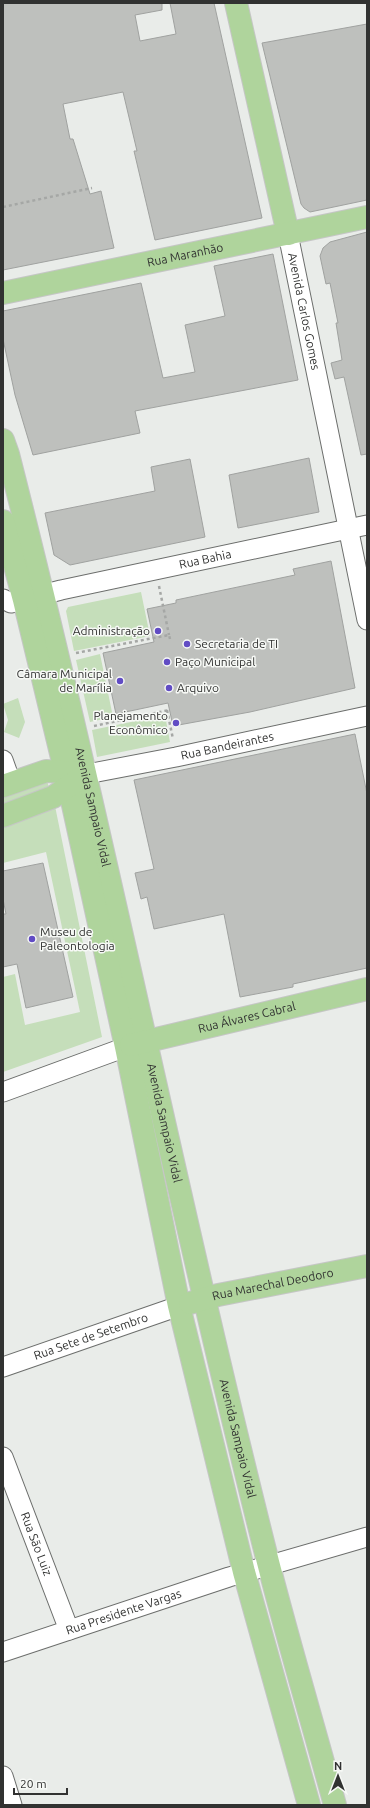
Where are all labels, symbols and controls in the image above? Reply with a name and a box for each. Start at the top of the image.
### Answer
street label: Rua Maranhão [146,240,224,269]
street label: Avenida Carlos Gomes [286,252,323,371]
street label: Rua Bahia [178,547,232,571]
place label: Administração [73,624,150,637]
marker: Administração [153,626,163,636]
place label: Secretaria de TI [195,637,278,650]
marker: Secretaria de TI [182,639,192,649]
place label: Paço Municipal [175,655,255,668]
marker: Paço Municipal [162,657,172,667]
place label: Câmara Municipal de Marília [17,667,112,694]
marker: Câmara Municipal de Marília [115,676,125,686]
place label: Arquivo [177,681,219,694]
marker: Arquivo [164,683,174,693]
place label: Planejamento Econômico [93,709,168,736]
marker: Planejamento Econômico [171,718,181,728]
street label: Rua Bandeirantes [179,729,275,762]
street label: Avenida Sampaio Vidal [73,746,113,868]
place label: Museu de Paleontologia [40,925,115,952]
marker: Museu de Paleontologia [27,934,37,944]
street label: Rua Álvares Cabral [197,999,297,1035]
street label: Avenida Sampaio Vidal [145,1062,185,1184]
street label: Rua Marechal Deodoro [210,1266,335,1302]
street label: Rua Sete de Setembro [32,1310,149,1362]
street label: Avenida Sampaio Vidal [218,1378,259,1499]
street label: Rua São Luiz [19,1510,55,1578]
street label: Rua Presidente Vargas [64,1586,183,1637]
north arrow [318,1756,358,1796]
text: N [334,1760,342,1772]
scale bar [14,1770,67,1796]
text: 20 m [20,1777,47,1790]

